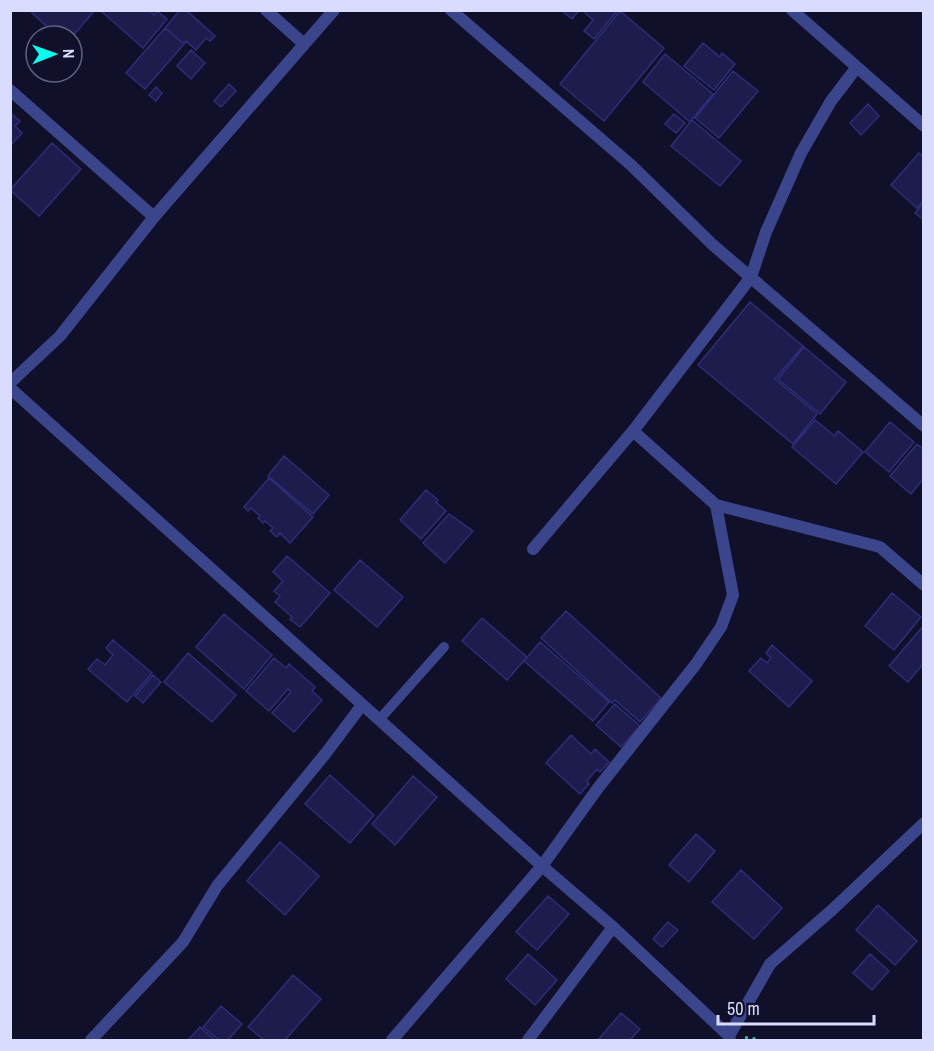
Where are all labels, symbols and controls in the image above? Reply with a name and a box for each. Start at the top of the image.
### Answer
north arrow [24,24,84,84]
text: N [58,49,80,59]
scale bar [718,988,874,1026]
text: 50 m [727,996,760,1021]

